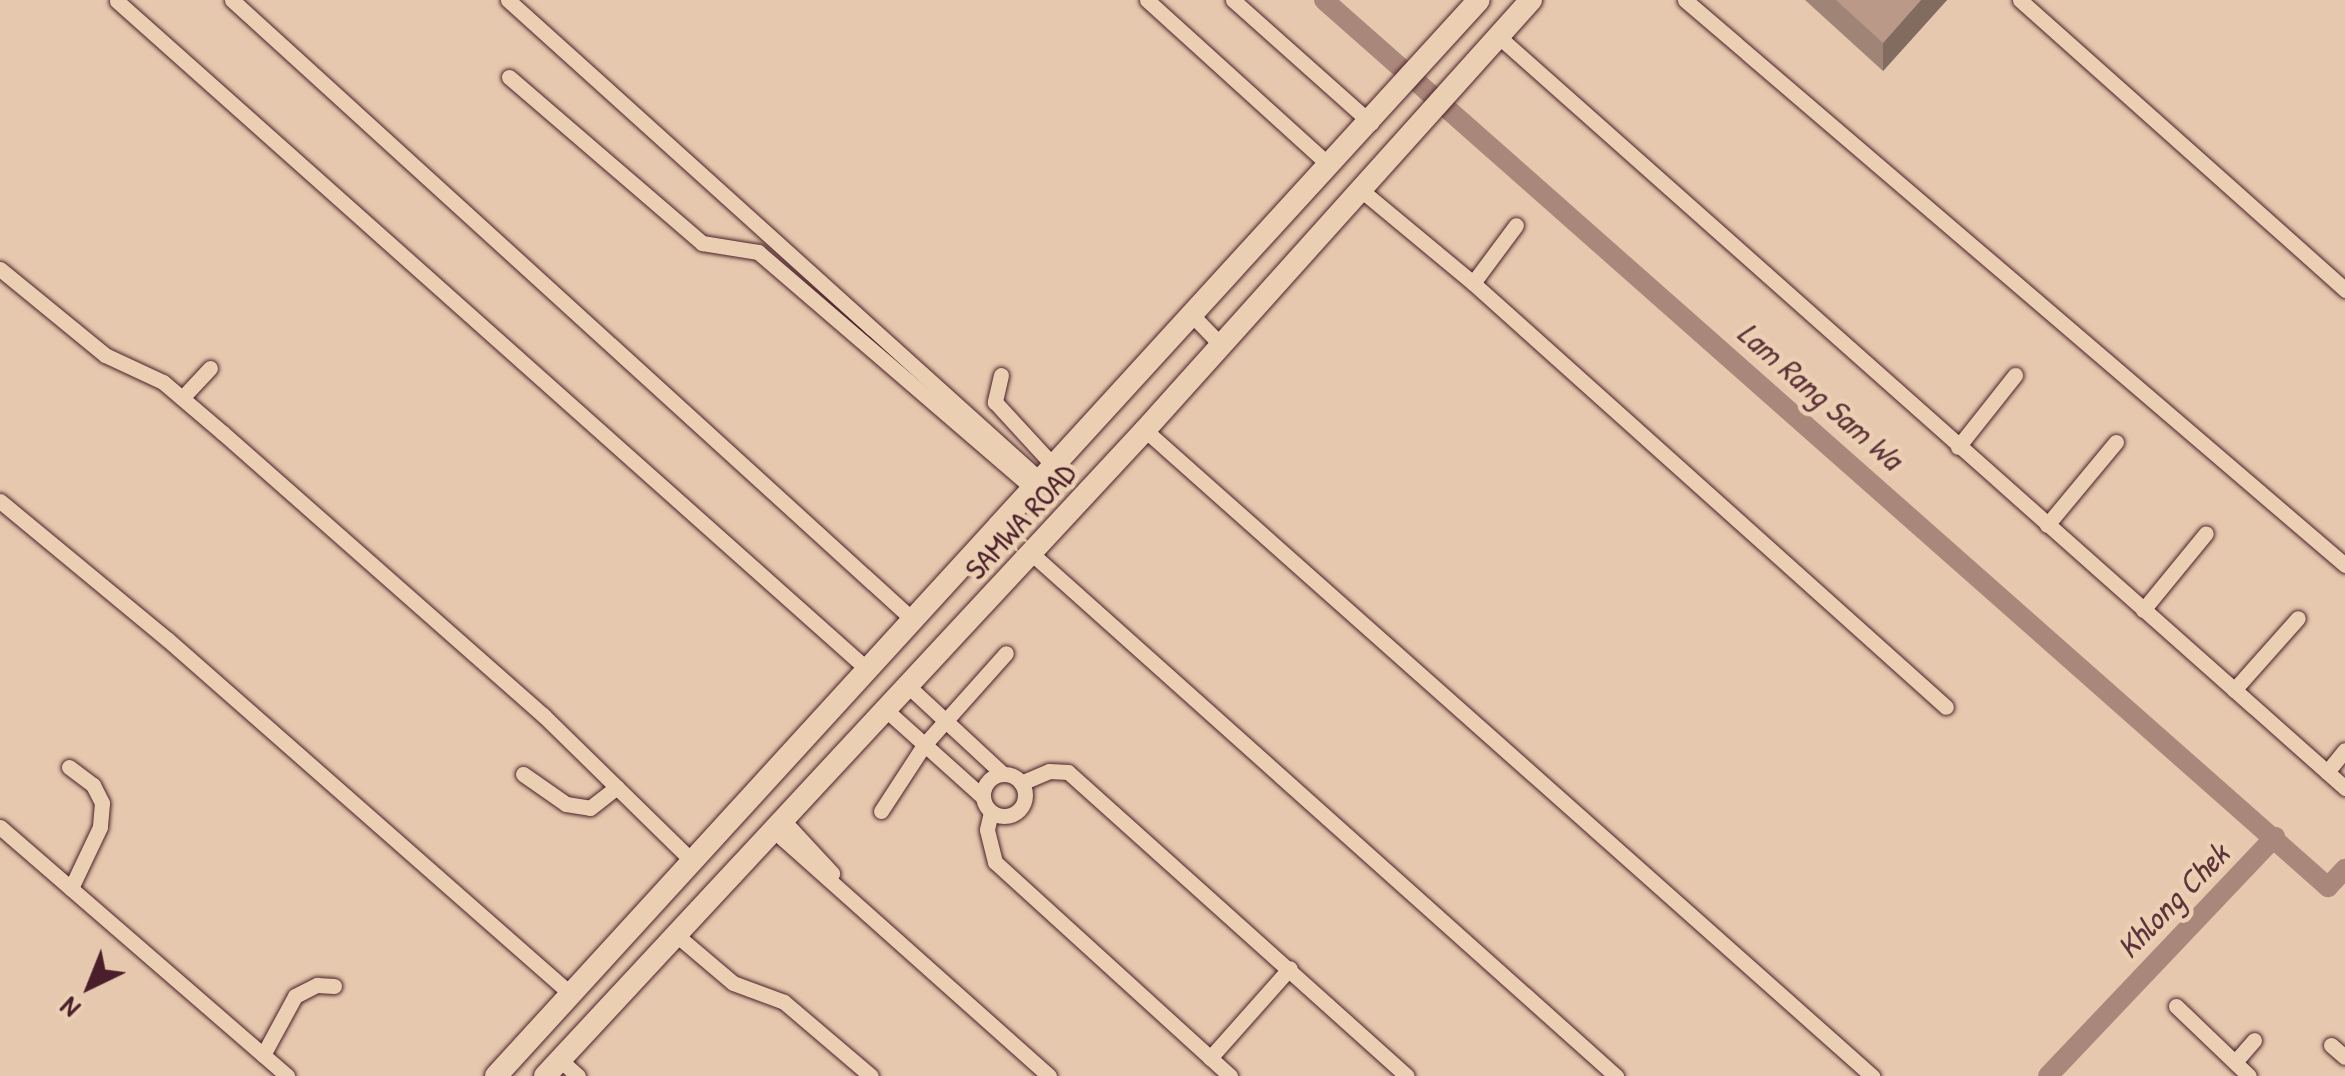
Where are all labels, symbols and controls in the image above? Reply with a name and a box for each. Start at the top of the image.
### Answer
water label: Lam Rang Sam Wa [1730,314,1910,478]
street label: SAMWA ROAD [957,456,1083,586]
water label: Khlong Chek [2109,836,2237,966]
north arrow [40,936,140,1036]
text: N [51,989,88,1027]

